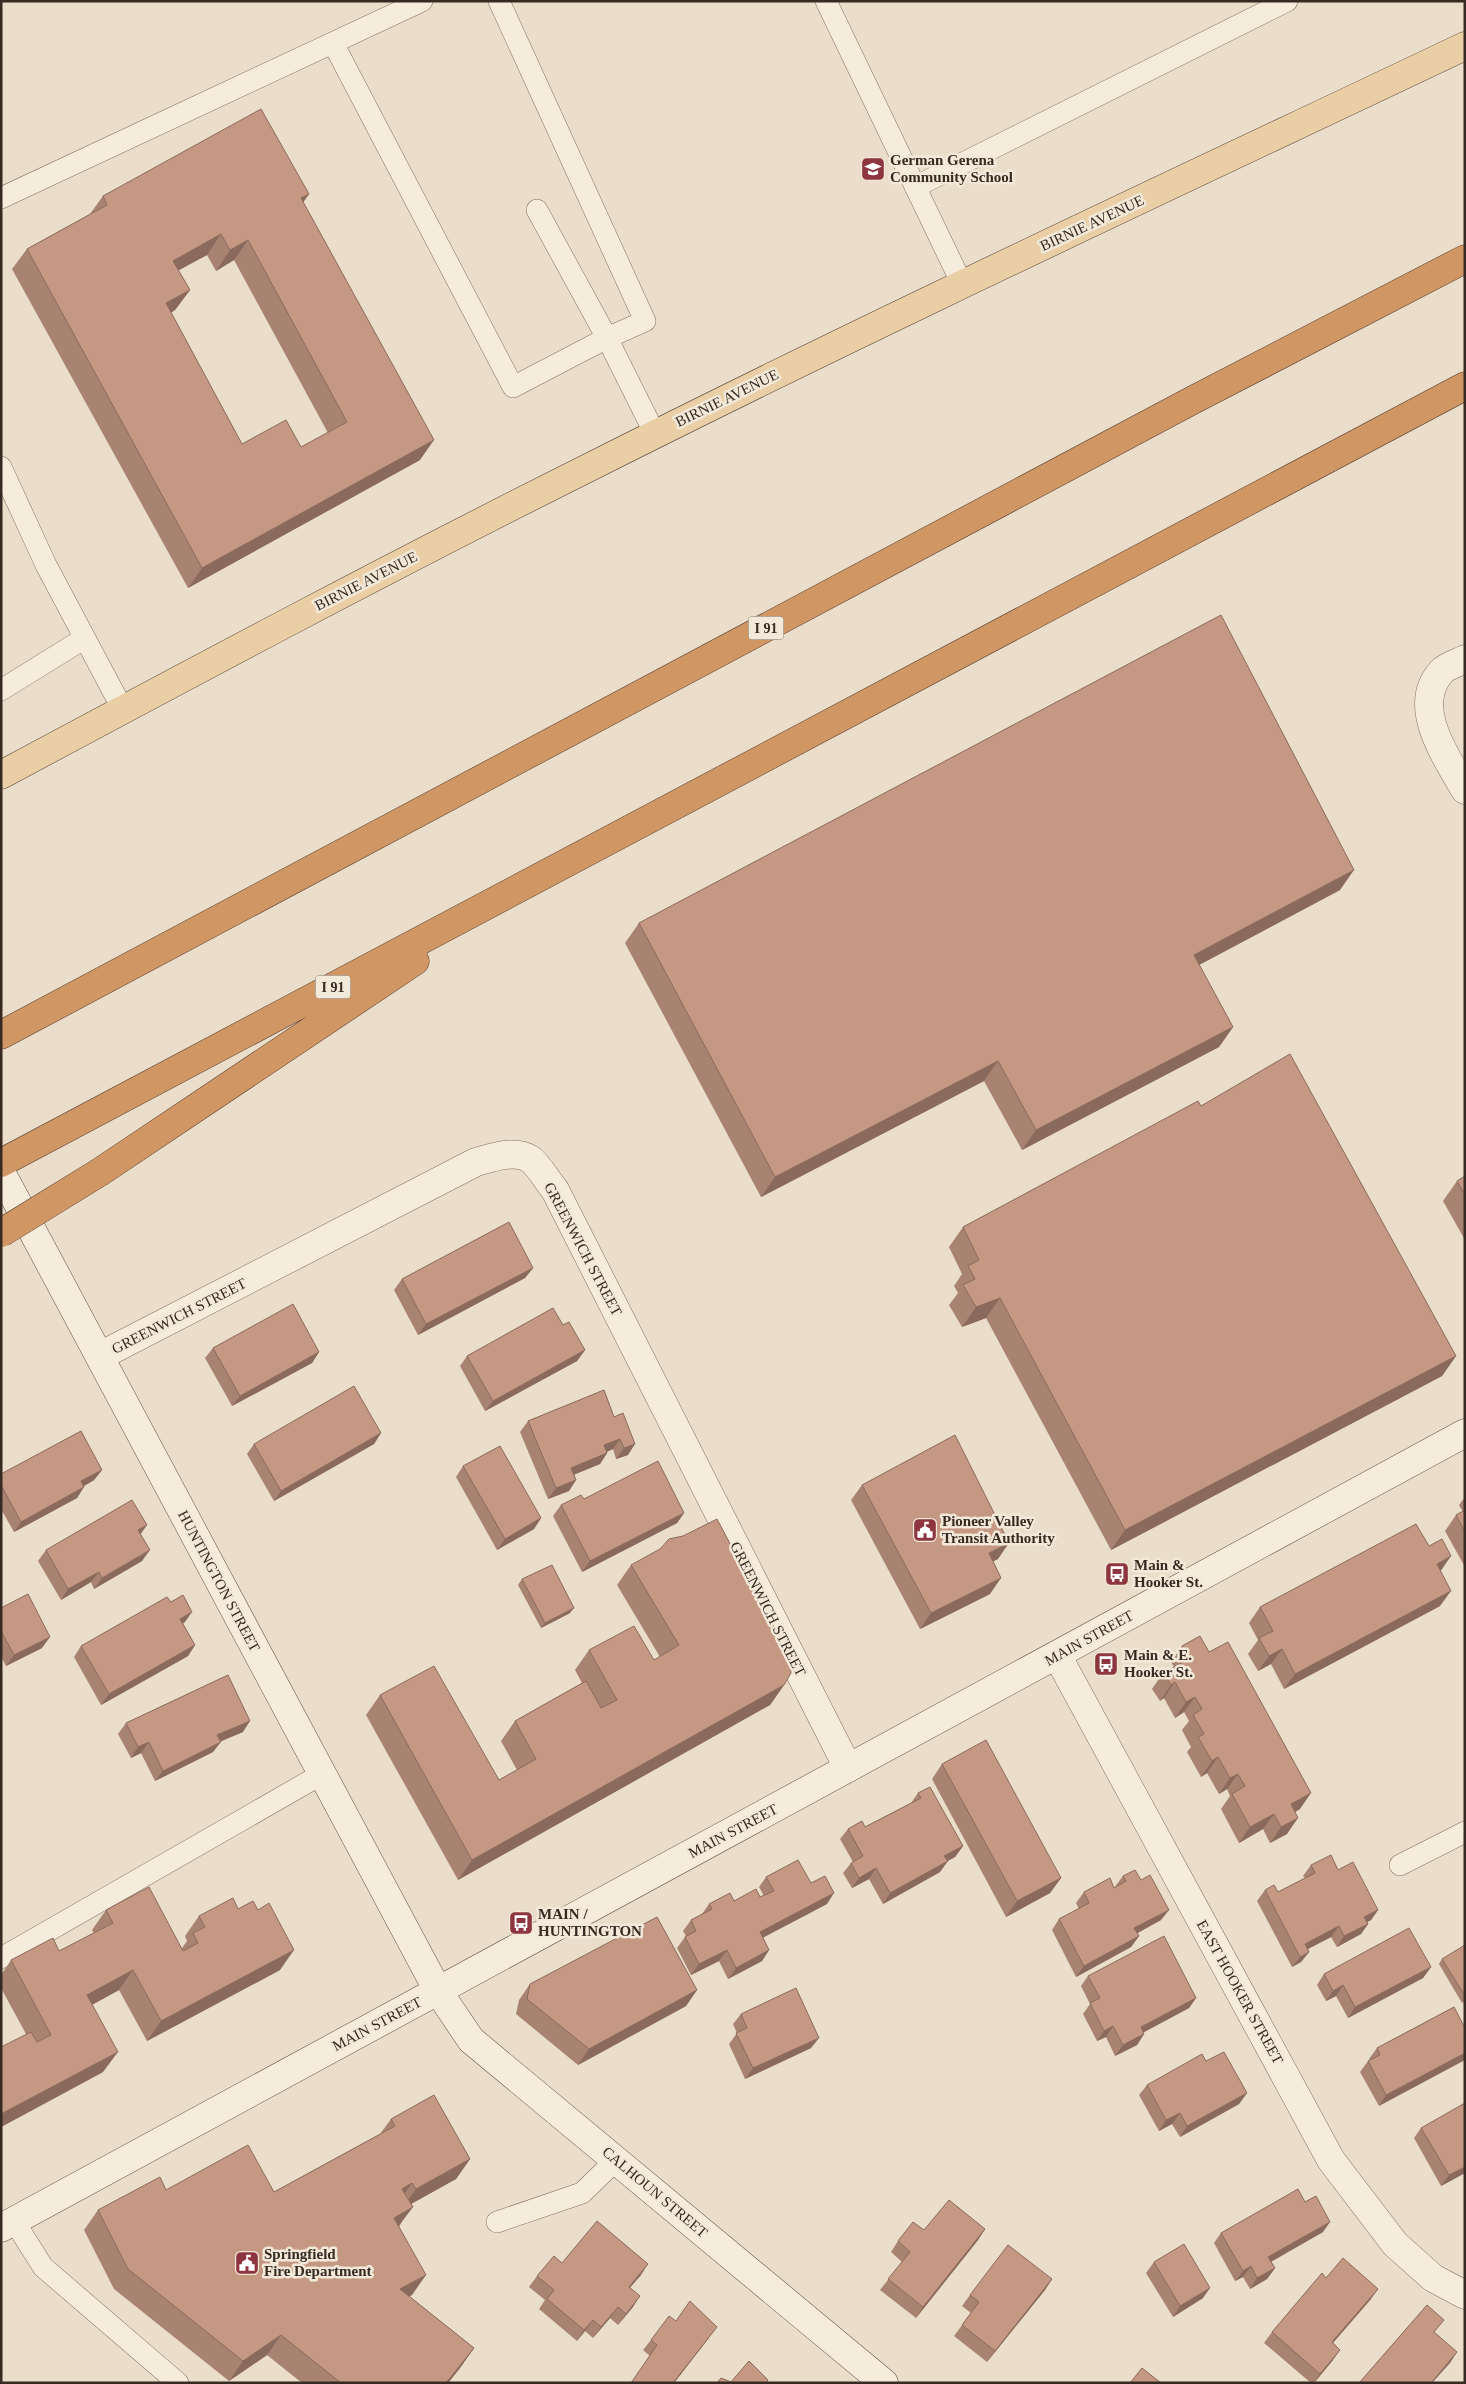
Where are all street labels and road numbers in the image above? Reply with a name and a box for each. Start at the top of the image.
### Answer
street label: BIRNIE AVENUE [1038,192,1146,254]
street label: BIRNIE AVENUE [673,366,781,430]
street label: BIRNIE AVENUE [312,548,420,614]
road number: I 91 [748,616,784,640]
road number: I 91 [316,976,350,999]
street label: GREENWICH STREET [541,1180,625,1318]
street label: GREENWICH STREET [109,1275,249,1357]
street label: HUNTINGTON STREET [175,1508,263,1654]
street label: GREENWICH STREET [727,1539,809,1679]
street label: MAIN STREET [1042,1607,1136,1669]
street label: MAIN STREET [686,1801,780,1861]
street label: EAST HOOKER STREET [1194,1917,1286,2067]
street label: MAIN STREET [330,1994,424,2054]
street label: CALHOUN STREET [599,2143,711,2241]

